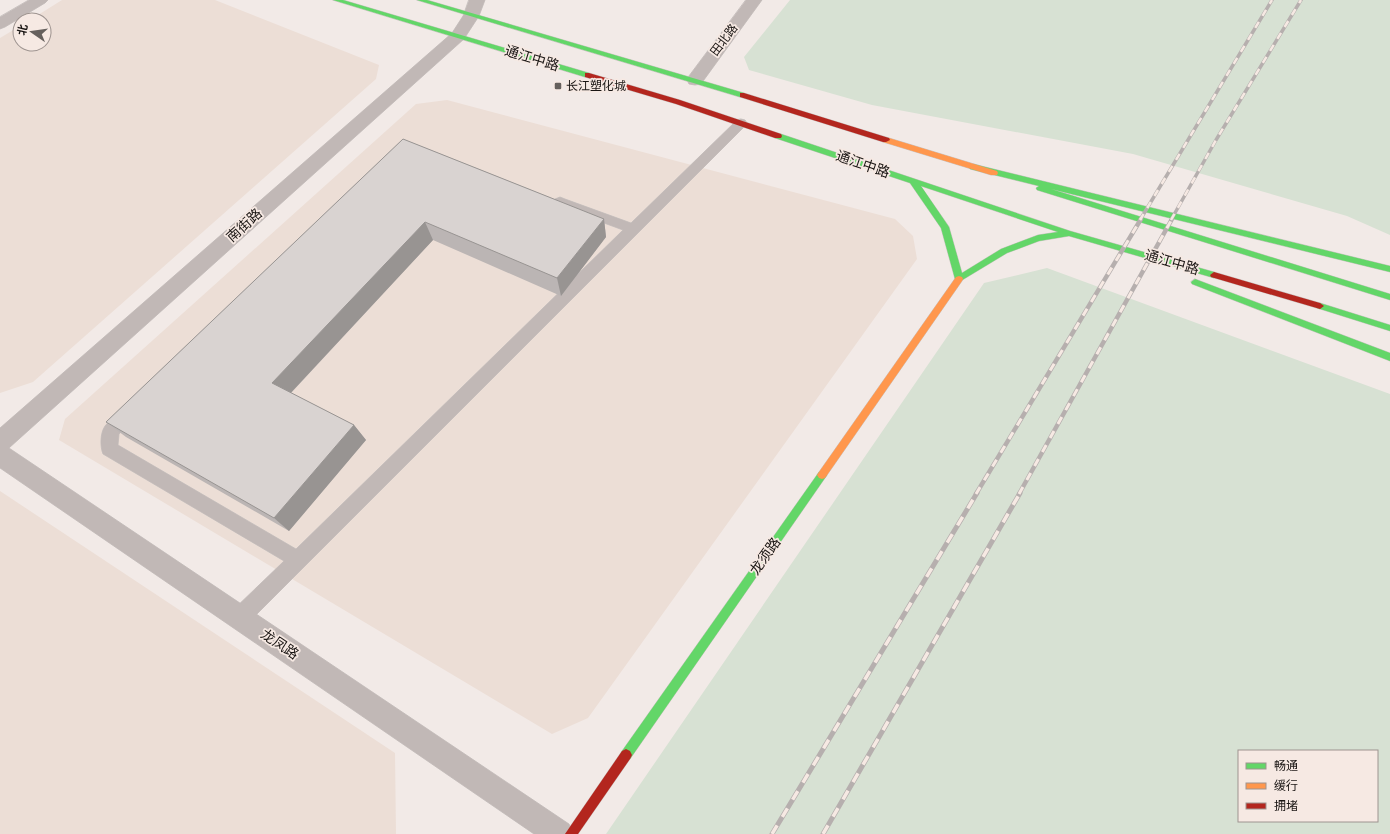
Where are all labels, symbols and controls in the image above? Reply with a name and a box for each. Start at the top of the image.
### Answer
north arrow [12,12,52,52]
street label: 田北路 [706,20,742,60]
text: 北 [13,23,31,37]
street label: 通江中路 [502,40,562,76]
place label: 长江塑化城 [566,77,626,95]
marker: 长江塑化城 [553,81,563,91]
street label: 通江中路 [833,145,893,183]
street label: 南街路 [222,204,266,246]
street label: 通江中路 [1142,245,1202,279]
street label: 龙须路 [745,533,785,579]
street label: 龙凤路 [257,624,303,664]
legend [1238,750,1378,822]
text: 畅通 [1274,757,1298,775]
text: 缓行 [1274,777,1298,795]
text: 拥堵 [1274,797,1298,815]

